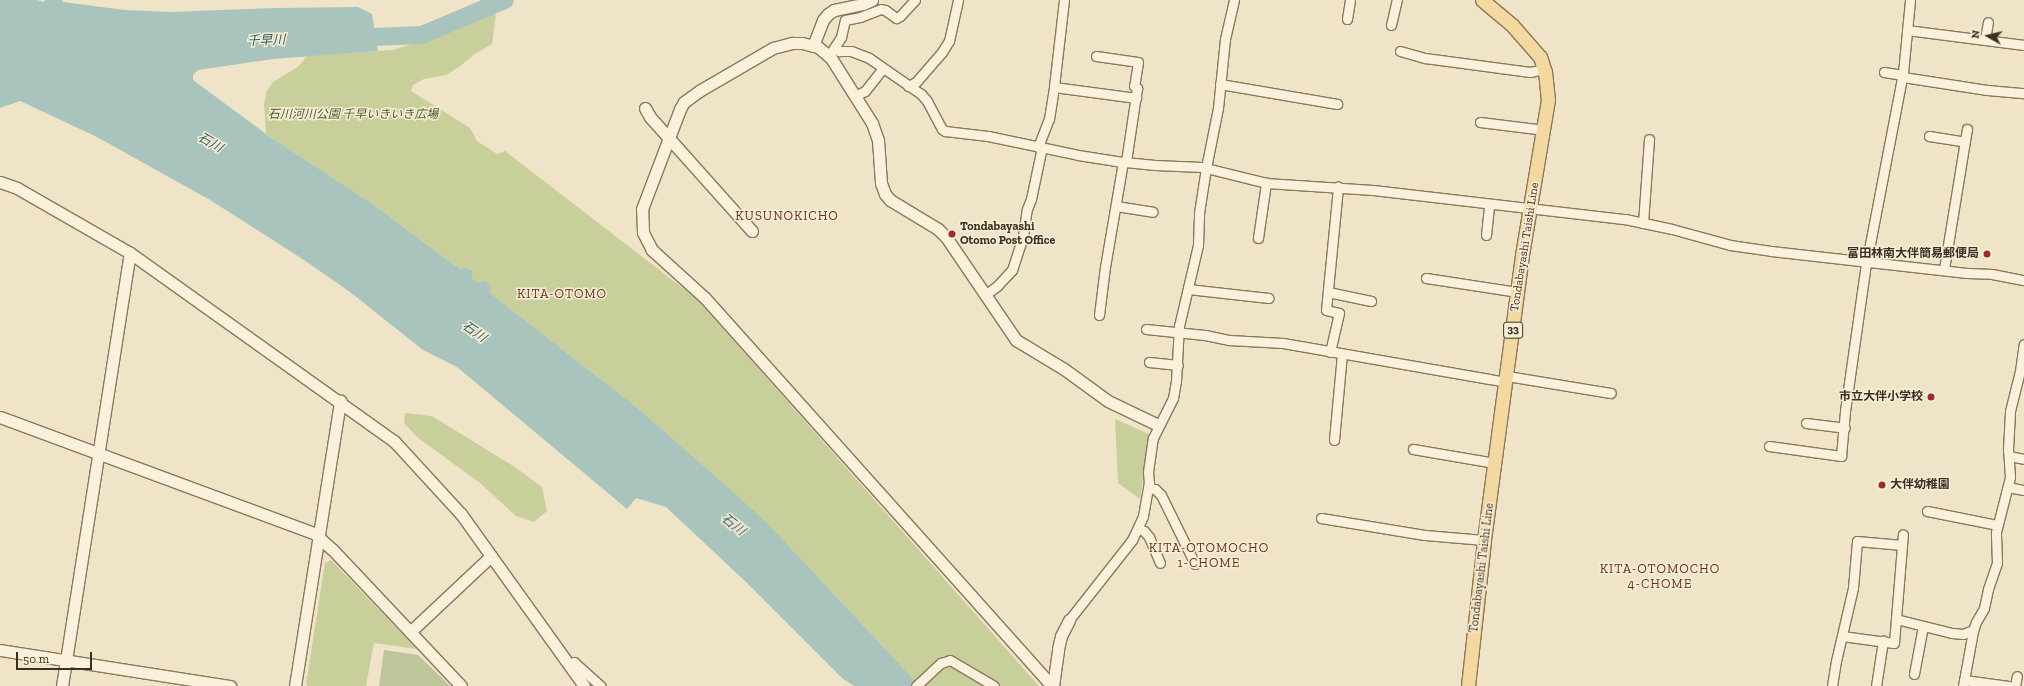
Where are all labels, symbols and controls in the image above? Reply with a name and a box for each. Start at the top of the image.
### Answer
north arrow [1968,16,2008,56]
text: N [1969,29,1983,39]
water label: 千早川 [246,33,286,49]
park label: 石川河川公園 千早いきいき広場 [268,108,438,122]
water label: 石川 [195,130,225,156]
street label: Tondabayashi Taishi Line [1508,181,1542,313]
district label: KUSUNOKICHO [735,208,839,224]
place label: Tondabayashi Otomo Post Office [960,220,1055,248]
marker: Tondabayashi Otomo Post Office [947,229,957,239]
place label: 富田林南大伴簡易郵便局 [1847,247,1979,261]
marker: 富田林南大伴簡易郵便局 [1982,249,1992,259]
district label: KITA-OTOMO [517,286,607,302]
water label: 石川 [459,318,489,346]
road number: 33 [1503,321,1523,339]
place label: 市立大伴小学校 [1839,390,1923,404]
marker: 市立大伴小学校 [1926,392,1936,402]
place label: 大伴幼稚園 [1890,478,1950,492]
marker: 大伴幼稚園 [1877,480,1887,490]
street label: Tondabayashi Taishi Line [1467,502,1497,634]
water label: 石川 [718,511,748,539]
district label: KITA-OTOMOCHO 1-CHOME [1149,541,1269,572]
district label: KITA-OTOMOCHO 4-CHOME [1600,562,1720,593]
scale bar [18,644,94,670]
text: 50 m [23,652,49,666]

